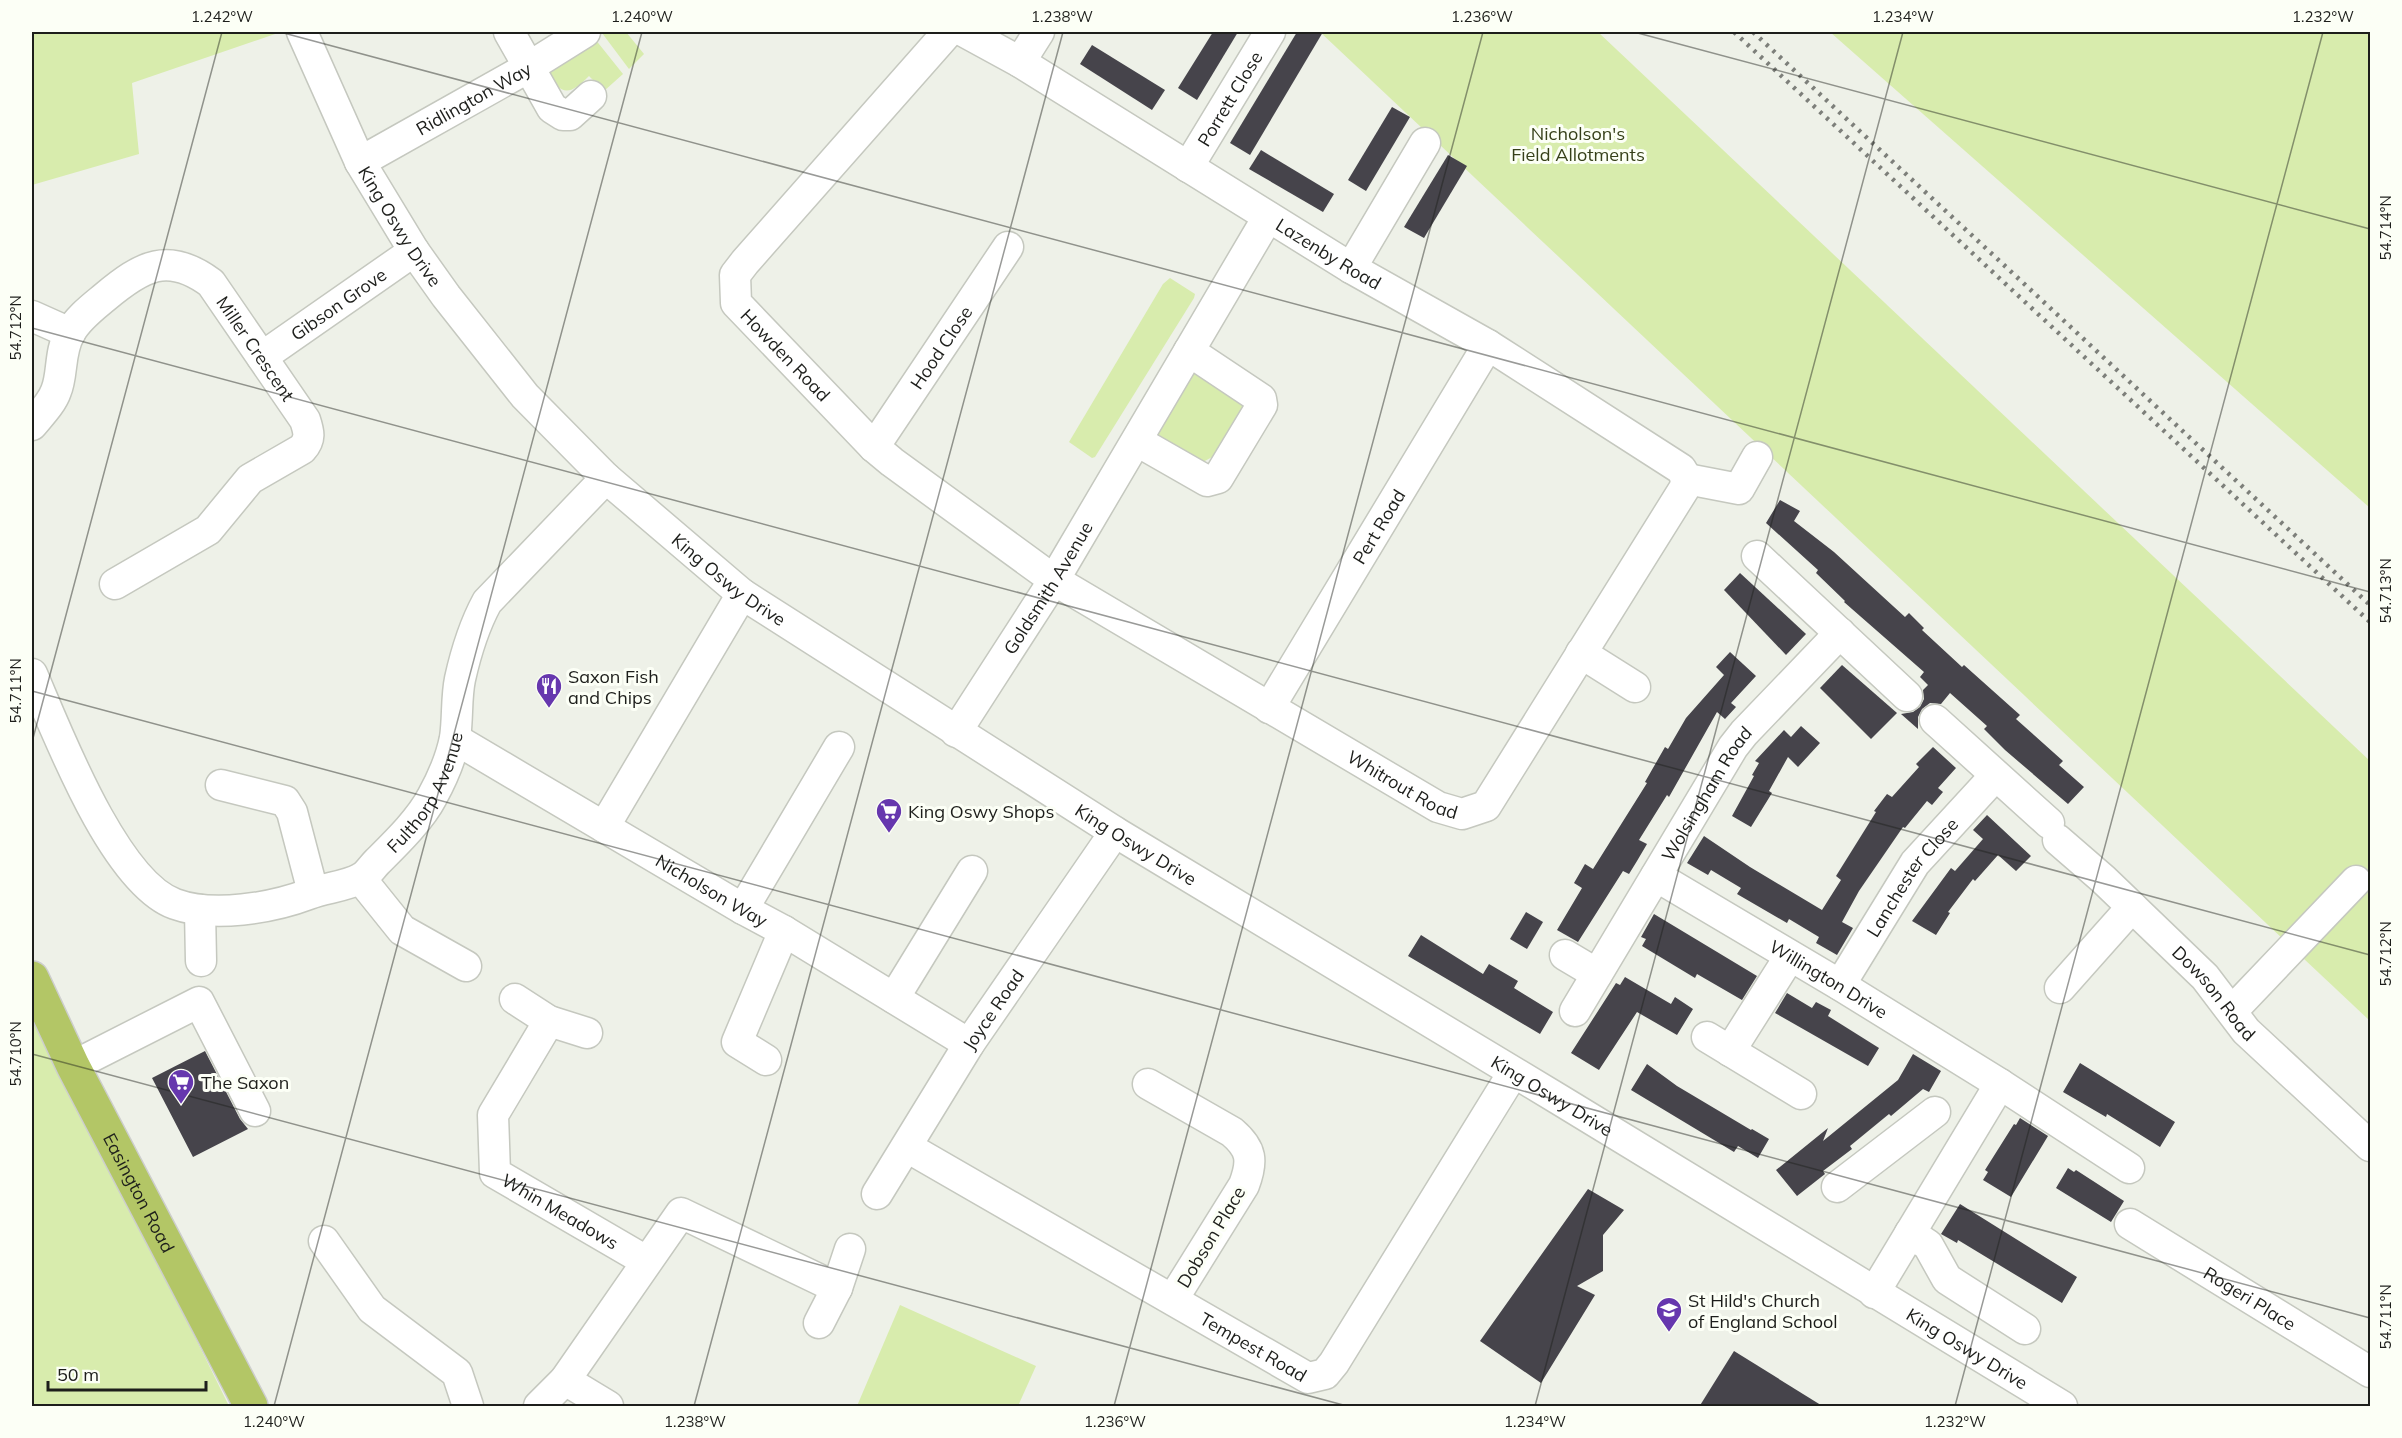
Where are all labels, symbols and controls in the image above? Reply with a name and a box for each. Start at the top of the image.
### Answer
text: 1.242°W [191,7,253,26]
text: 1.240°W [611,7,673,26]
text: 1.238°W [1031,7,1093,26]
text: 1.236°W [1451,7,1513,26]
text: 1.234°W [1872,7,1934,26]
text: 1.232°W [2292,7,2354,26]
street label: Porrett Close [1192,47,1267,150]
street label: Ridlington Way [412,57,535,140]
park label: Nicholson's Field Allotments [1511,122,1645,166]
street label: King Oswy Drive [354,162,447,291]
text: 54.714°N [2376,195,2395,261]
street label: Lazenby Road [1272,213,1386,294]
street label: Gibson Grove [286,262,391,345]
street label: Miller Crescent [212,291,300,405]
text: 54.712°N [6,295,25,361]
street label: Hood Close [905,301,977,393]
street label: Howden Road [736,304,835,406]
street label: Pert Road [1347,485,1410,568]
street label: Goldsmith Avenue [998,517,1097,658]
street label: King Oswy Drive [667,528,790,631]
text: 54.713°N [2376,558,2395,624]
text: 54.711°N [6,658,25,724]
place label: Saxon Fish and Chips [568,665,659,709]
restaurant icon: Saxon Fish and Chips [534,671,564,709]
street label: Wolsingham Road [1656,721,1756,865]
street label: Fulthorp Avenue [381,731,467,857]
street label: Whitrout Road [1343,745,1461,824]
supermarket icon: King Oswy Shops [874,796,904,834]
street label: King Oswy Drive [1071,798,1201,890]
place label: King Oswy Shops [908,800,1054,823]
street label: Lanchester Close [1861,813,1963,941]
street label: Nicholson Way [652,849,772,932]
text: 54.712°N [2376,921,2395,987]
street label: Willington Drive [1765,934,1892,1023]
street label: Dowson Road [2168,940,2260,1046]
street label: Joyce Road [957,965,1029,1054]
text: 54.710°N [6,1021,25,1087]
street label: King Oswy Drive [1487,1050,1617,1141]
supermarket icon: The Saxon [166,1067,196,1105]
place label: The Saxon [201,1071,289,1094]
street label: Easington Road [99,1129,180,1256]
street label: Whin Meadows [498,1168,623,1254]
street label: Dobson Place [1172,1182,1250,1292]
street label: Rogeri Place [2200,1261,2300,1335]
text: 54.711°N [2376,1284,2395,1350]
place label: St Hild's Church of England School [1688,1289,1838,1333]
school or university icon: St Hild's Church of England School [1654,1295,1684,1333]
street label: King Oswy Drive [1902,1302,2032,1394]
street label: Tempest Road [1196,1307,1311,1387]
scale bar [48,1354,206,1392]
text: 50 m [57,1363,99,1386]
text: 1.240°W [243,1412,305,1431]
text: 1.238°W [664,1412,726,1431]
text: 1.236°W [1084,1412,1146,1431]
text: 1.234°W [1504,1412,1566,1431]
text: 1.232°W [1924,1412,1986,1431]

